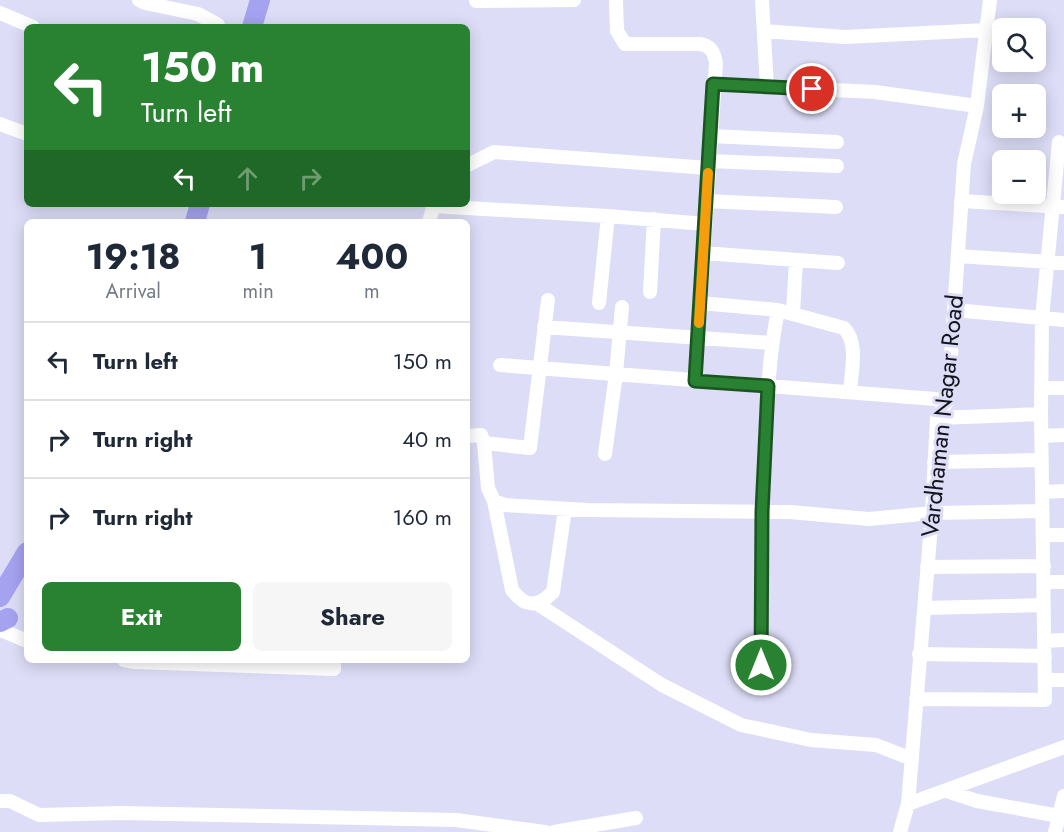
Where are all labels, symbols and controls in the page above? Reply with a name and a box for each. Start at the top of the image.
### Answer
map controls [992,18,1046,204]
button: search [992,18,1046,72]
text: 150 m [141,37,264,98]
icon: left [42,48,120,126]
pin [786,63,837,114]
icon: arrive [795,72,828,105]
button: + [992,84,1046,138]
text: Turn left [141,93,231,132]
button: − [992,150,1046,204]
icon: left [168,162,201,195]
icon: ahead [231,162,264,195]
icon: right [294,162,327,195]
text: 19:18 [86,230,181,282]
text: 1 [249,230,267,282]
text: 400 [335,230,408,282]
text: Arrival [106,277,161,306]
text: min [242,277,274,306]
text: m [364,277,380,306]
street label: Vardhaman Nagar Road [912,293,972,539]
icon: left [42,345,75,378]
text: Turn left [93,345,178,377]
text: 150 m [393,345,452,377]
icon: right [42,423,75,456]
text: Turn right [93,423,193,455]
text: 40 m [402,423,452,455]
icon: right [42,501,75,534]
text: Turn right [93,501,193,533]
text: 160 m [392,501,452,533]
button: Exit [42,582,241,651]
button: Share [253,582,452,651]
position arrow [729,633,793,697]

